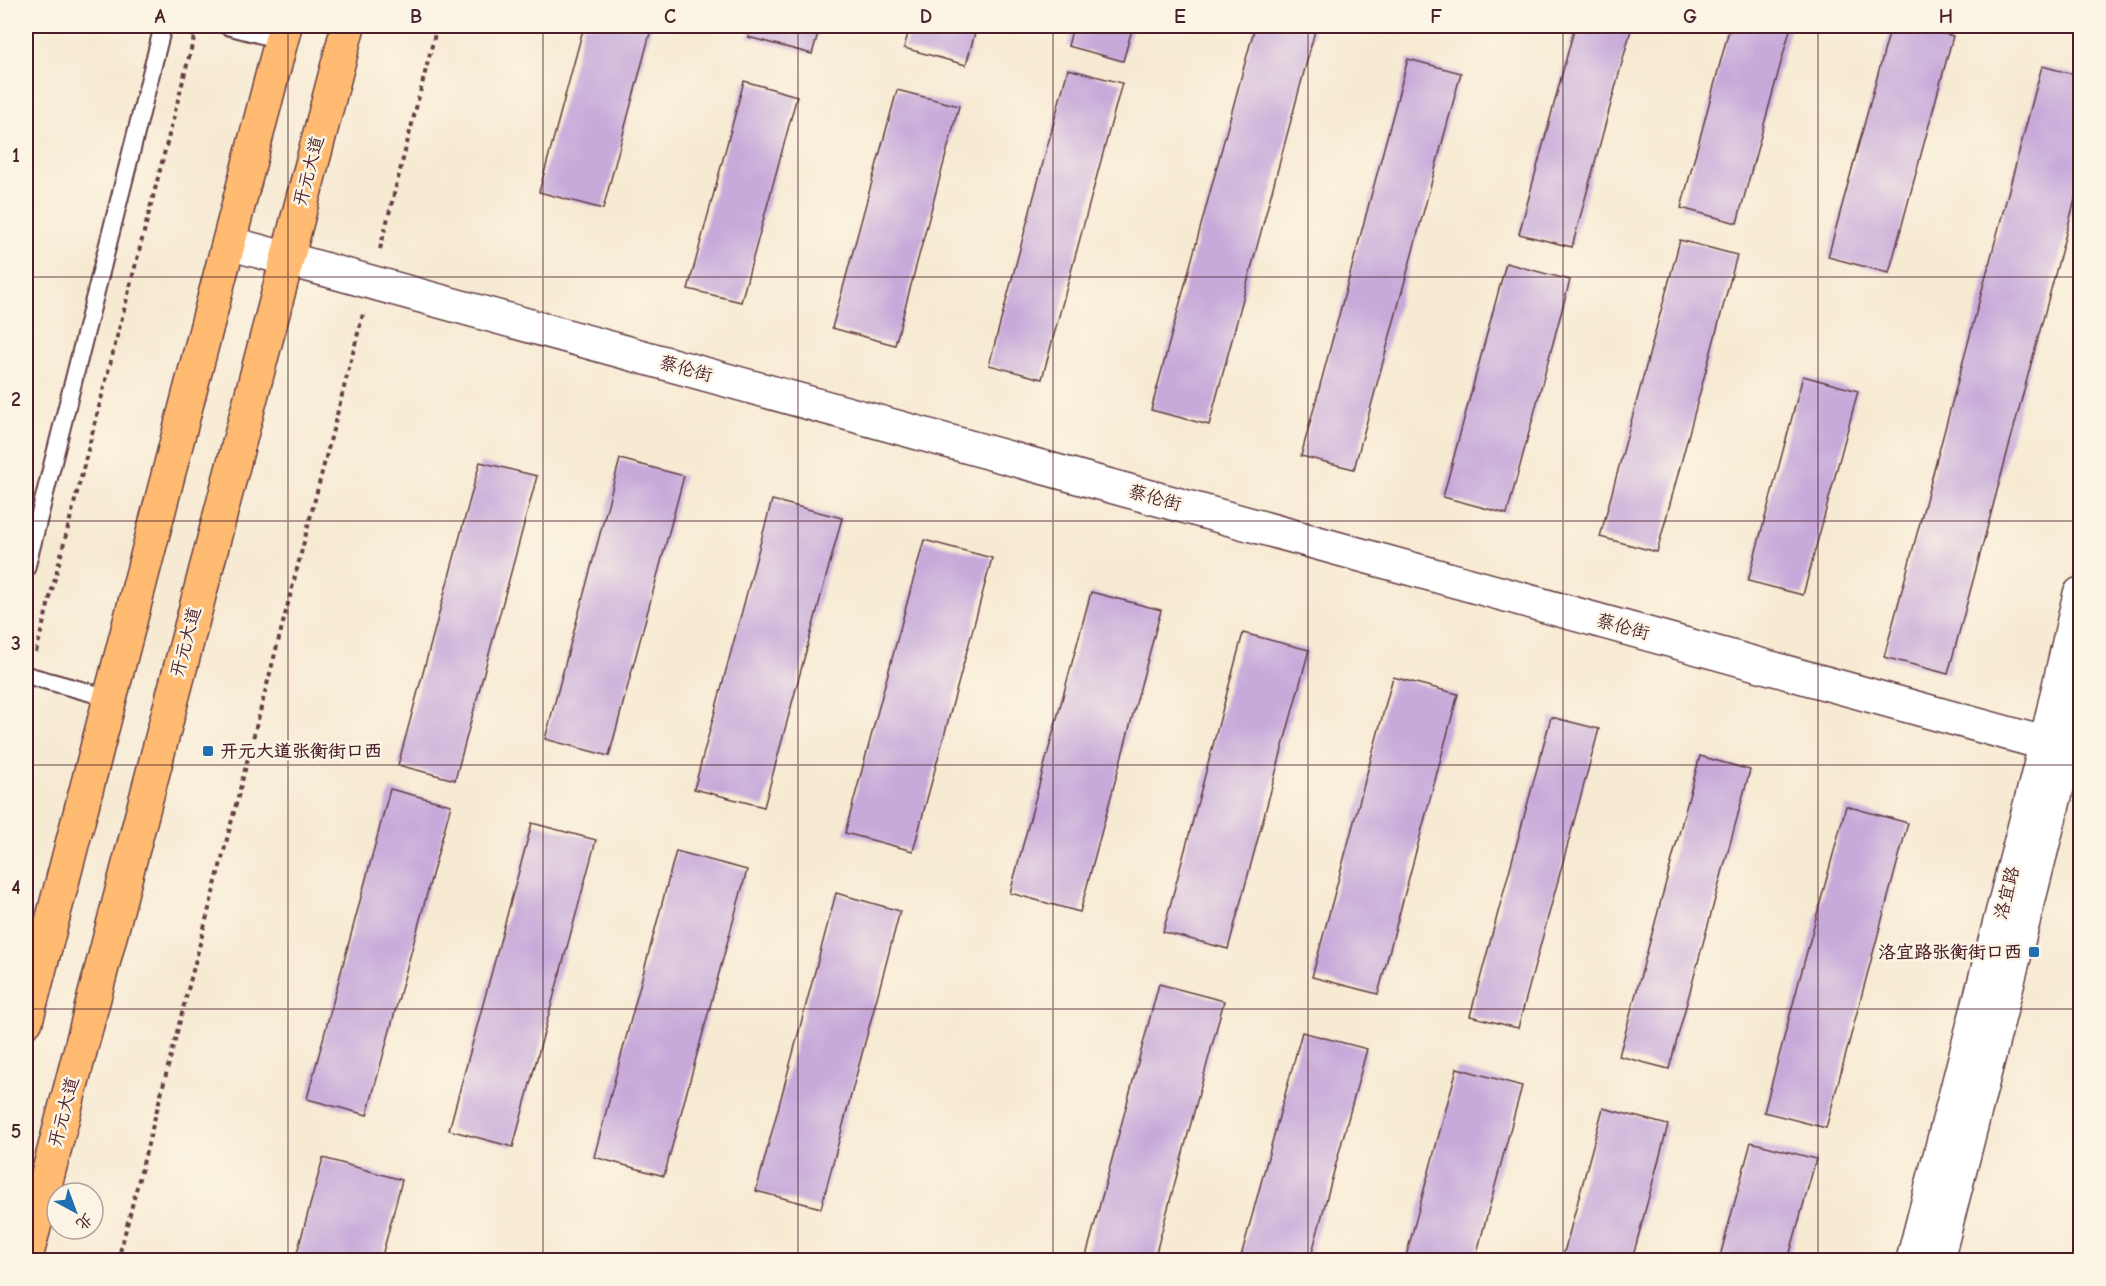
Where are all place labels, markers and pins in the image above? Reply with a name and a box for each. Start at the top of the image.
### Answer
place label: 开元大道张衡街口西 [220,741,382,762]
marker: 开元大道张衡街口西 [201,744,215,758]
place label: 洛宜路张衡街口西 [1878,942,2022,963]
marker: 洛宜路张衡街口西 [2027,945,2041,959]

